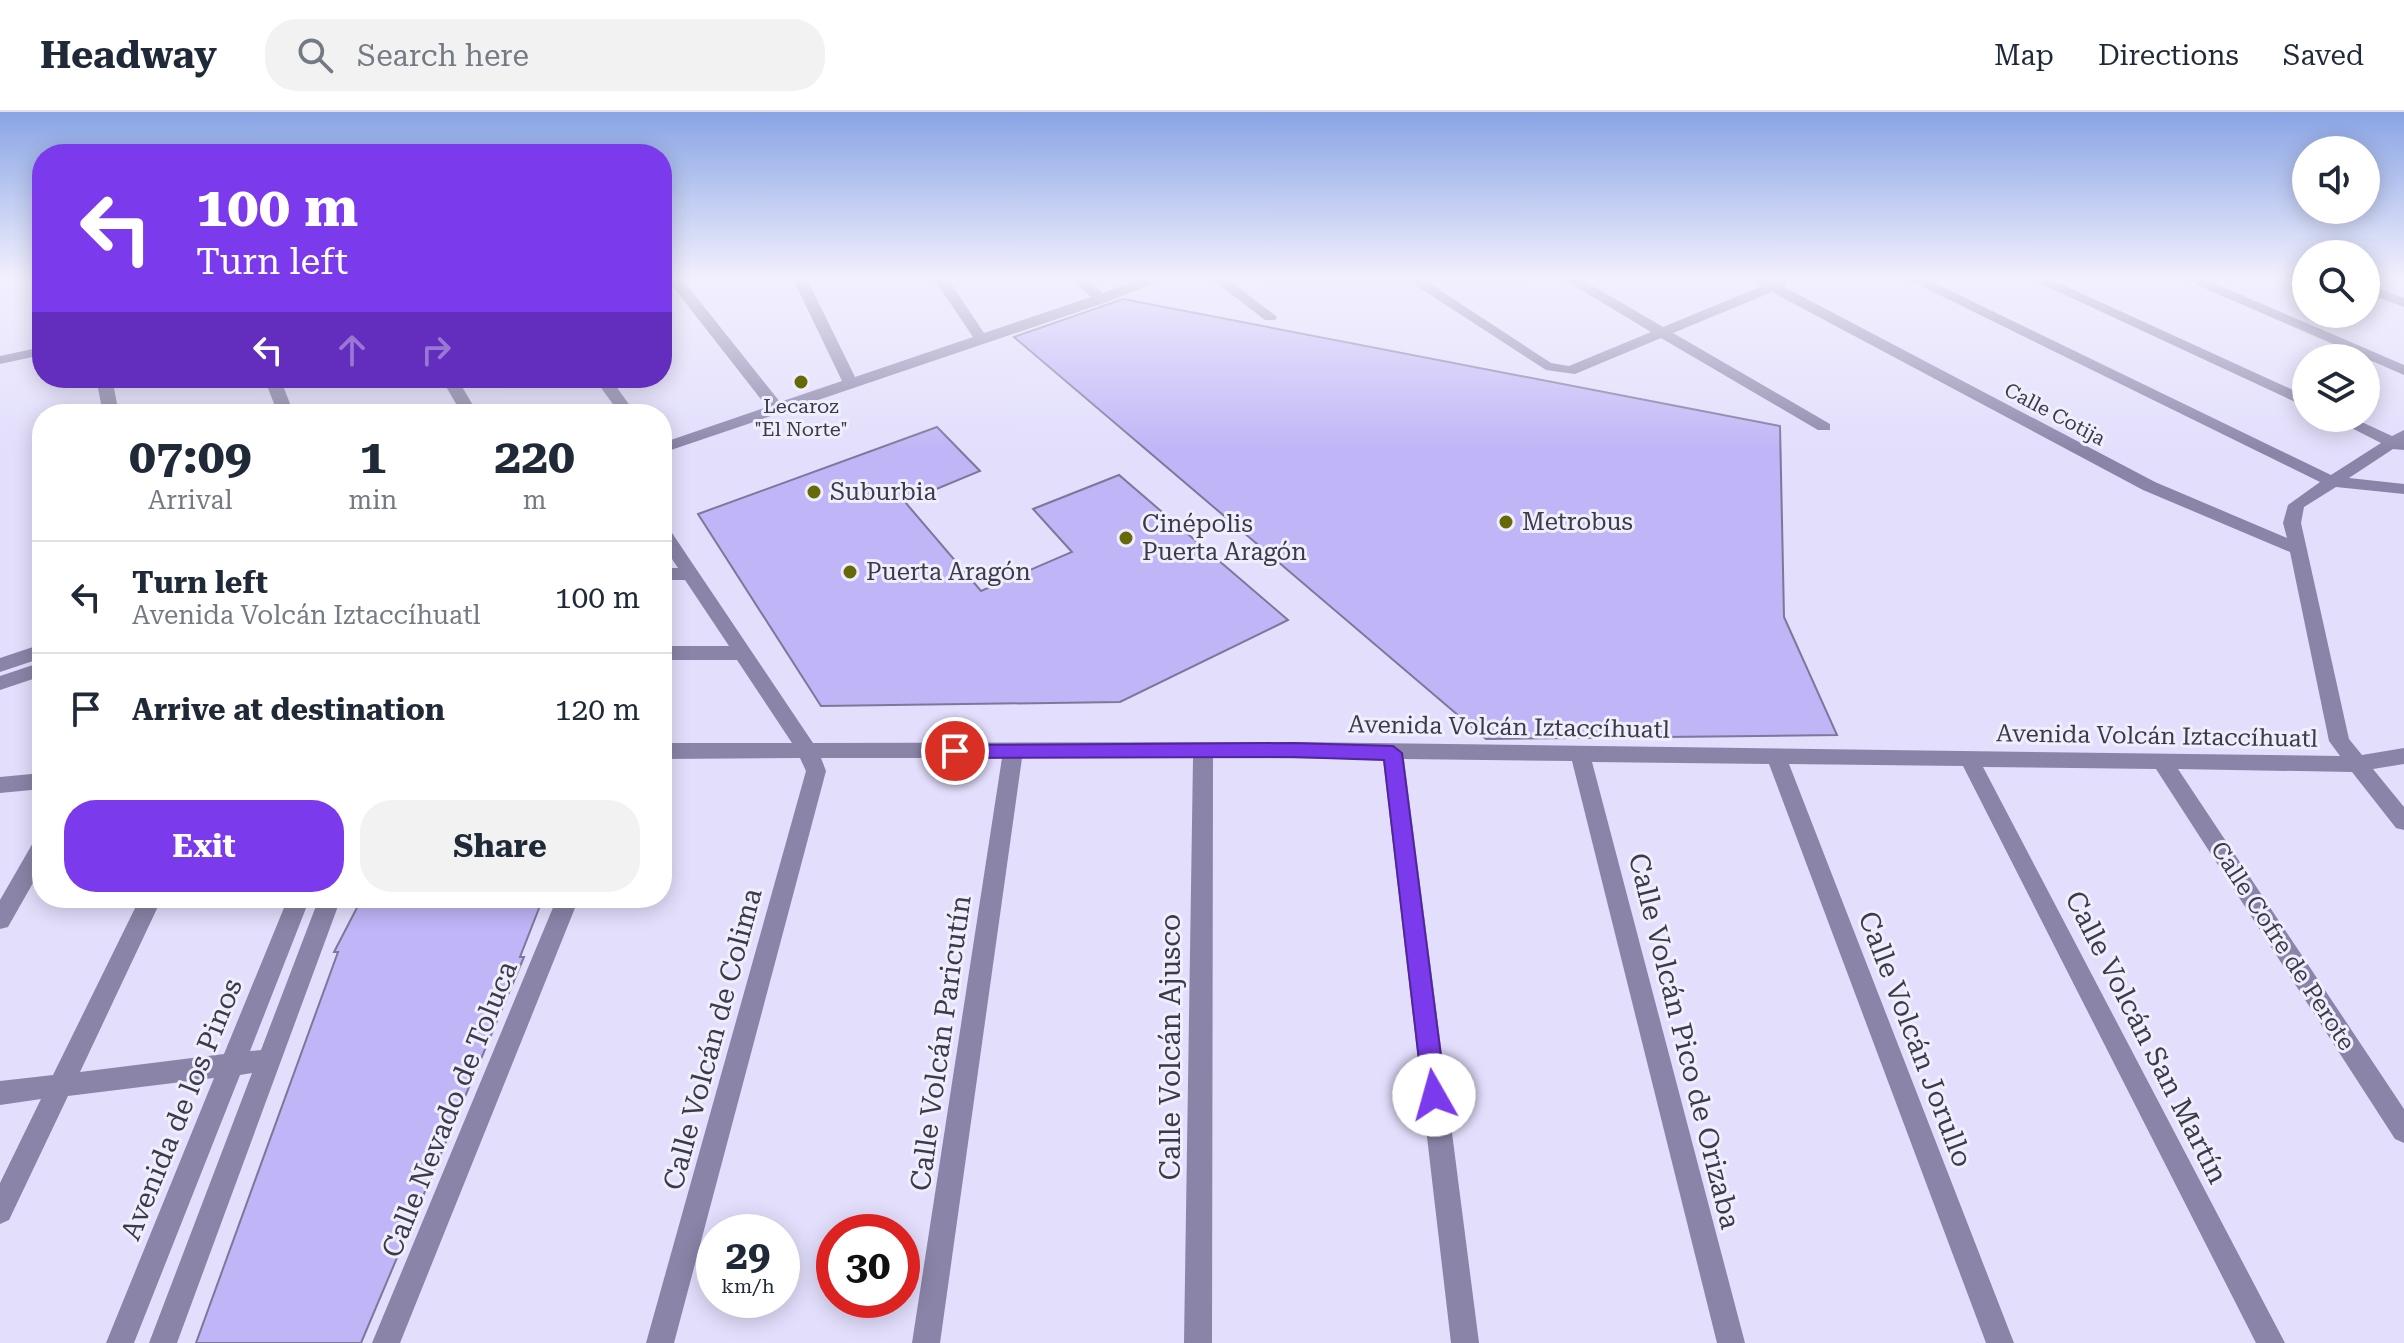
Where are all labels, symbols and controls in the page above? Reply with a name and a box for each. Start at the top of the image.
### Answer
search box [265,19,825,91]
text: Headway [40,33,217,77]
icon: search [293,33,337,77]
text: Search here [357,38,529,73]
text: Map [1994,39,2054,72]
text: Directions [2098,39,2239,72]
text: Saved [2283,39,2364,72]
map controls [2292,136,2380,432]
button: sound [2292,136,2380,224]
text: 100 m [196,174,358,240]
icon: left [64,176,168,280]
button: search [2292,240,2380,328]
text: Turn left [196,241,348,283]
icon: left [246,328,290,372]
icon: ahead [330,328,374,372]
icon: right [414,328,458,372]
button: layers [2292,344,2380,432]
marker: Lecaroz "El Norte" [792,373,810,391]
street label: Calle Cotija [2000,377,2110,451]
place label: Lecaroz "El Norte" [754,394,848,441]
text: 07:09 [129,429,252,485]
text: 1 [359,429,386,485]
text: 220 [494,429,575,485]
place label: Suburbia [830,478,936,506]
marker: Suburbia [805,483,823,501]
text: Arrival [148,485,233,515]
text: min [349,485,397,515]
text: m [523,485,547,515]
place label: Metrobus [1522,508,1633,536]
place label: Cinépolis Puerta Aragón [1142,510,1307,566]
marker: Metrobus [1497,513,1515,531]
marker: Cinépolis Puerta Aragón [1117,529,1135,547]
place label: Puerta Aragón [866,558,1031,586]
marker: Puerta Aragón [841,563,859,581]
text: Turn left [132,565,268,600]
icon: left [64,575,108,619]
text: 100 m [555,580,640,615]
text: Avenida Volcán Iztaccíhuatl [132,600,481,630]
icon: arrive [64,687,108,731]
text: Arrive at destination [132,692,445,727]
text: 120 m [555,692,640,727]
street label: Avenida Volcán Iztaccíhuatl [1348,710,1670,744]
pin [921,717,989,785]
street label: Avenida Volcán Iztaccíhuatl [1996,719,2318,753]
icon: arrive [933,729,977,773]
button: Exit [64,800,344,892]
button: Share [360,800,640,892]
street label: Calle Cofre de Perote [2205,836,2361,1056]
street label: Calle Volcán Pico de Orizaba [1622,850,1747,1232]
street label: Calle Volcán de Colima [656,885,769,1194]
street label: Calle Volcán San Martín [2058,886,2235,1189]
street label: Calle Volcán Paricutín [903,893,978,1193]
street label: Calle Volcán Jorullo [1852,907,1979,1172]
street label: Calle Volcán Ajusco [1154,914,1187,1180]
street label: Calle Nevado de Toluca [375,956,524,1262]
street label: Avenida de los Pinos [114,974,249,1245]
position arrow [1392,1053,1476,1137]
speed limit sign: 30 [816,1214,920,1318]
text: 29 [726,1232,770,1279]
text: km/h [721,1274,775,1298]

